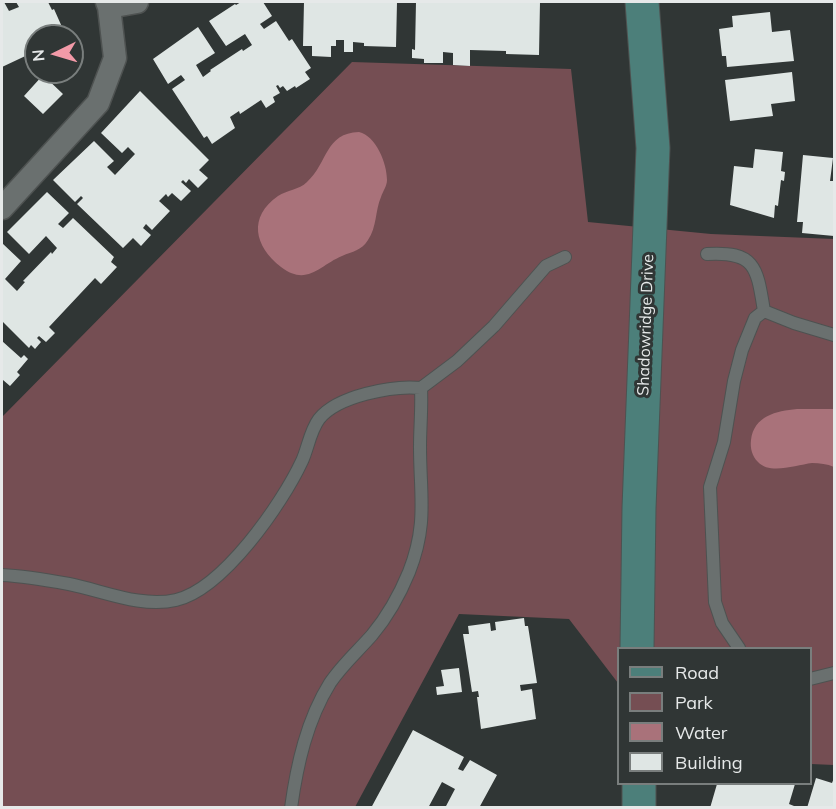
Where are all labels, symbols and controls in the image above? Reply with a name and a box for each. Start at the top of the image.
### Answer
north arrow [24,24,84,84]
text: N [28,48,49,62]
street label: Shadowridge Drive [634,254,658,396]
legend [617,647,812,785]
text: Road [675,661,719,684]
text: Park [675,691,713,714]
text: Water [675,721,727,744]
text: Building [675,751,743,774]

